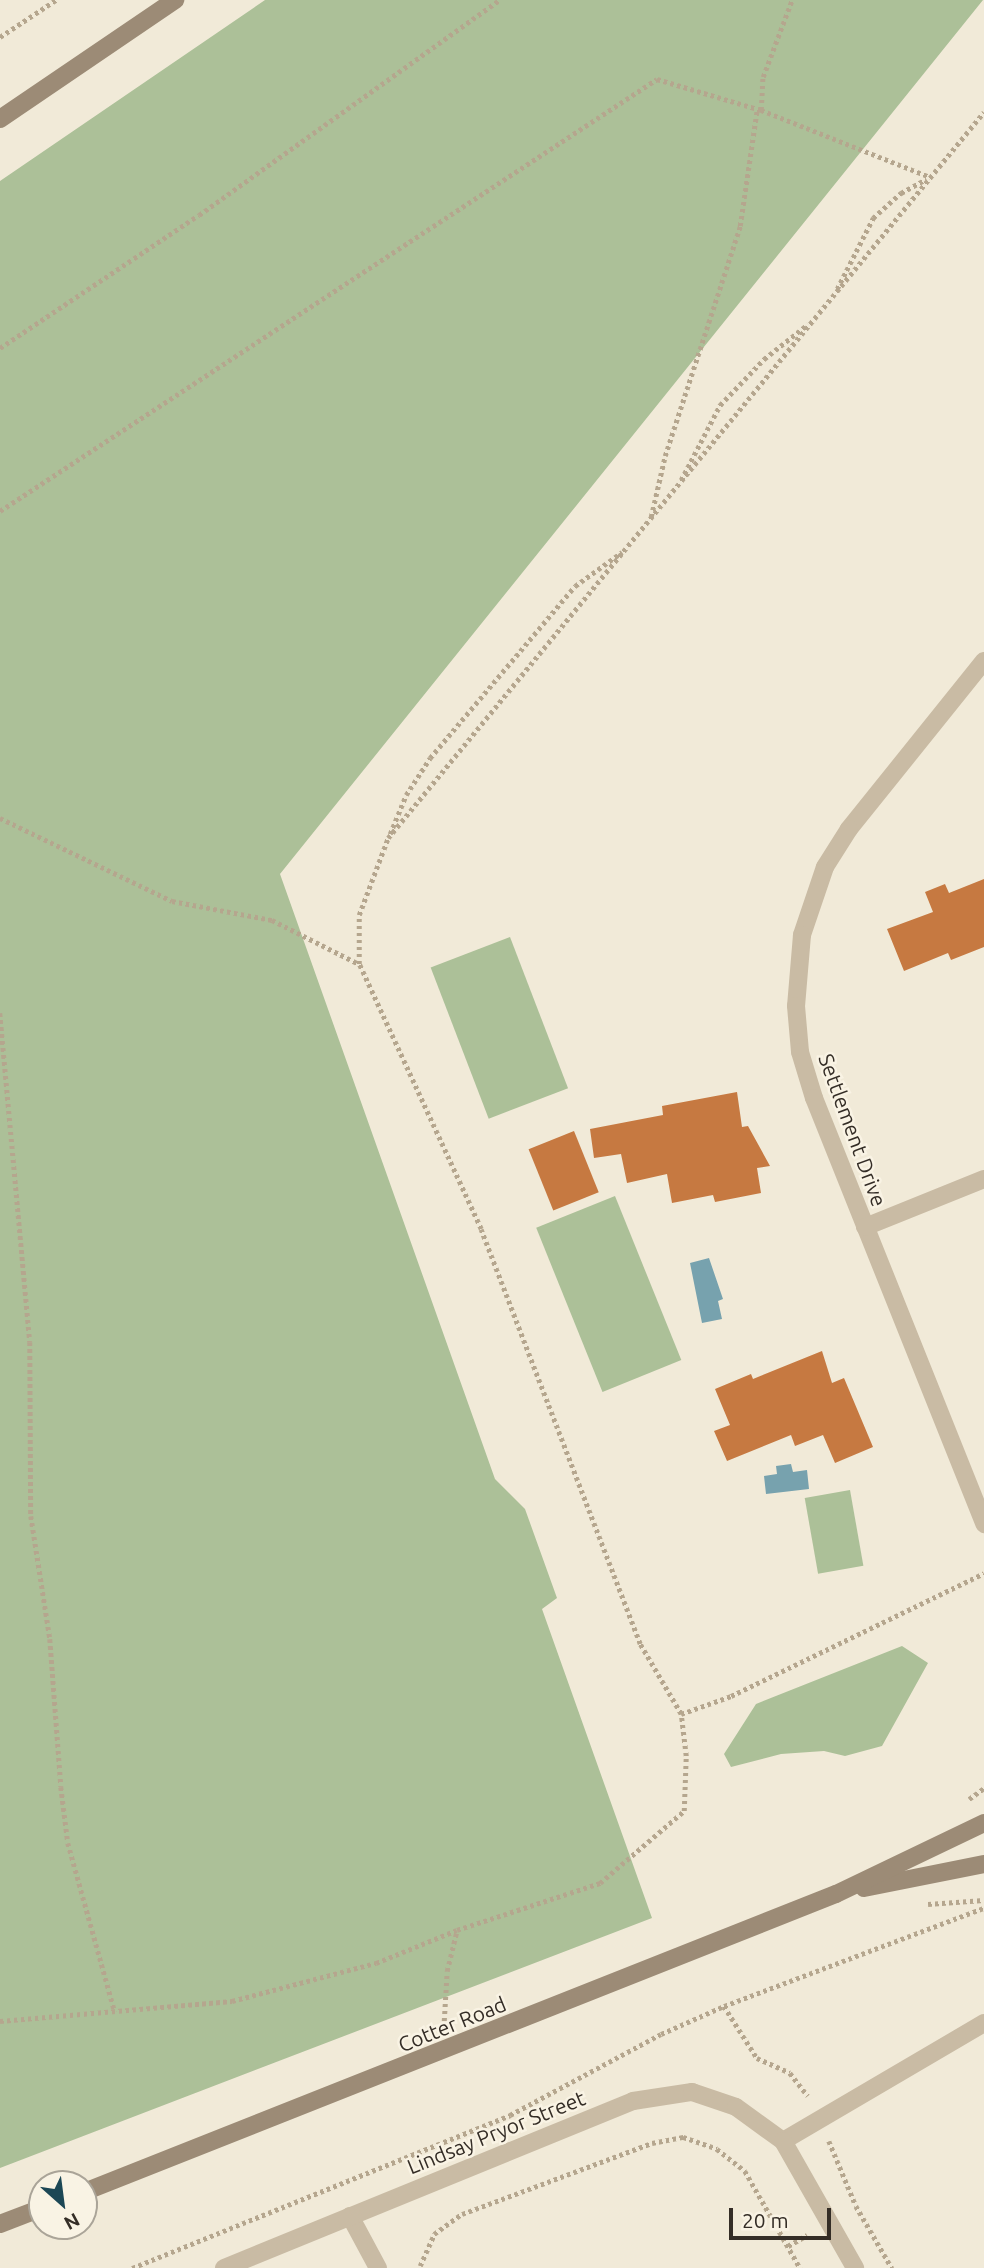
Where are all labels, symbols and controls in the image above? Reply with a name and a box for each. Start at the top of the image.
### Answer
street label: Settlement Drive [814,1050,892,1210]
street label: Cotter Road [394,1991,510,2057]
street label: Lindsay Pryor Street [403,2085,589,2179]
north arrow [28,2170,98,2240]
scale bar [732,2194,834,2238]
text: 20 m [742,2208,789,2232]
text: N [60,2209,83,2235]

